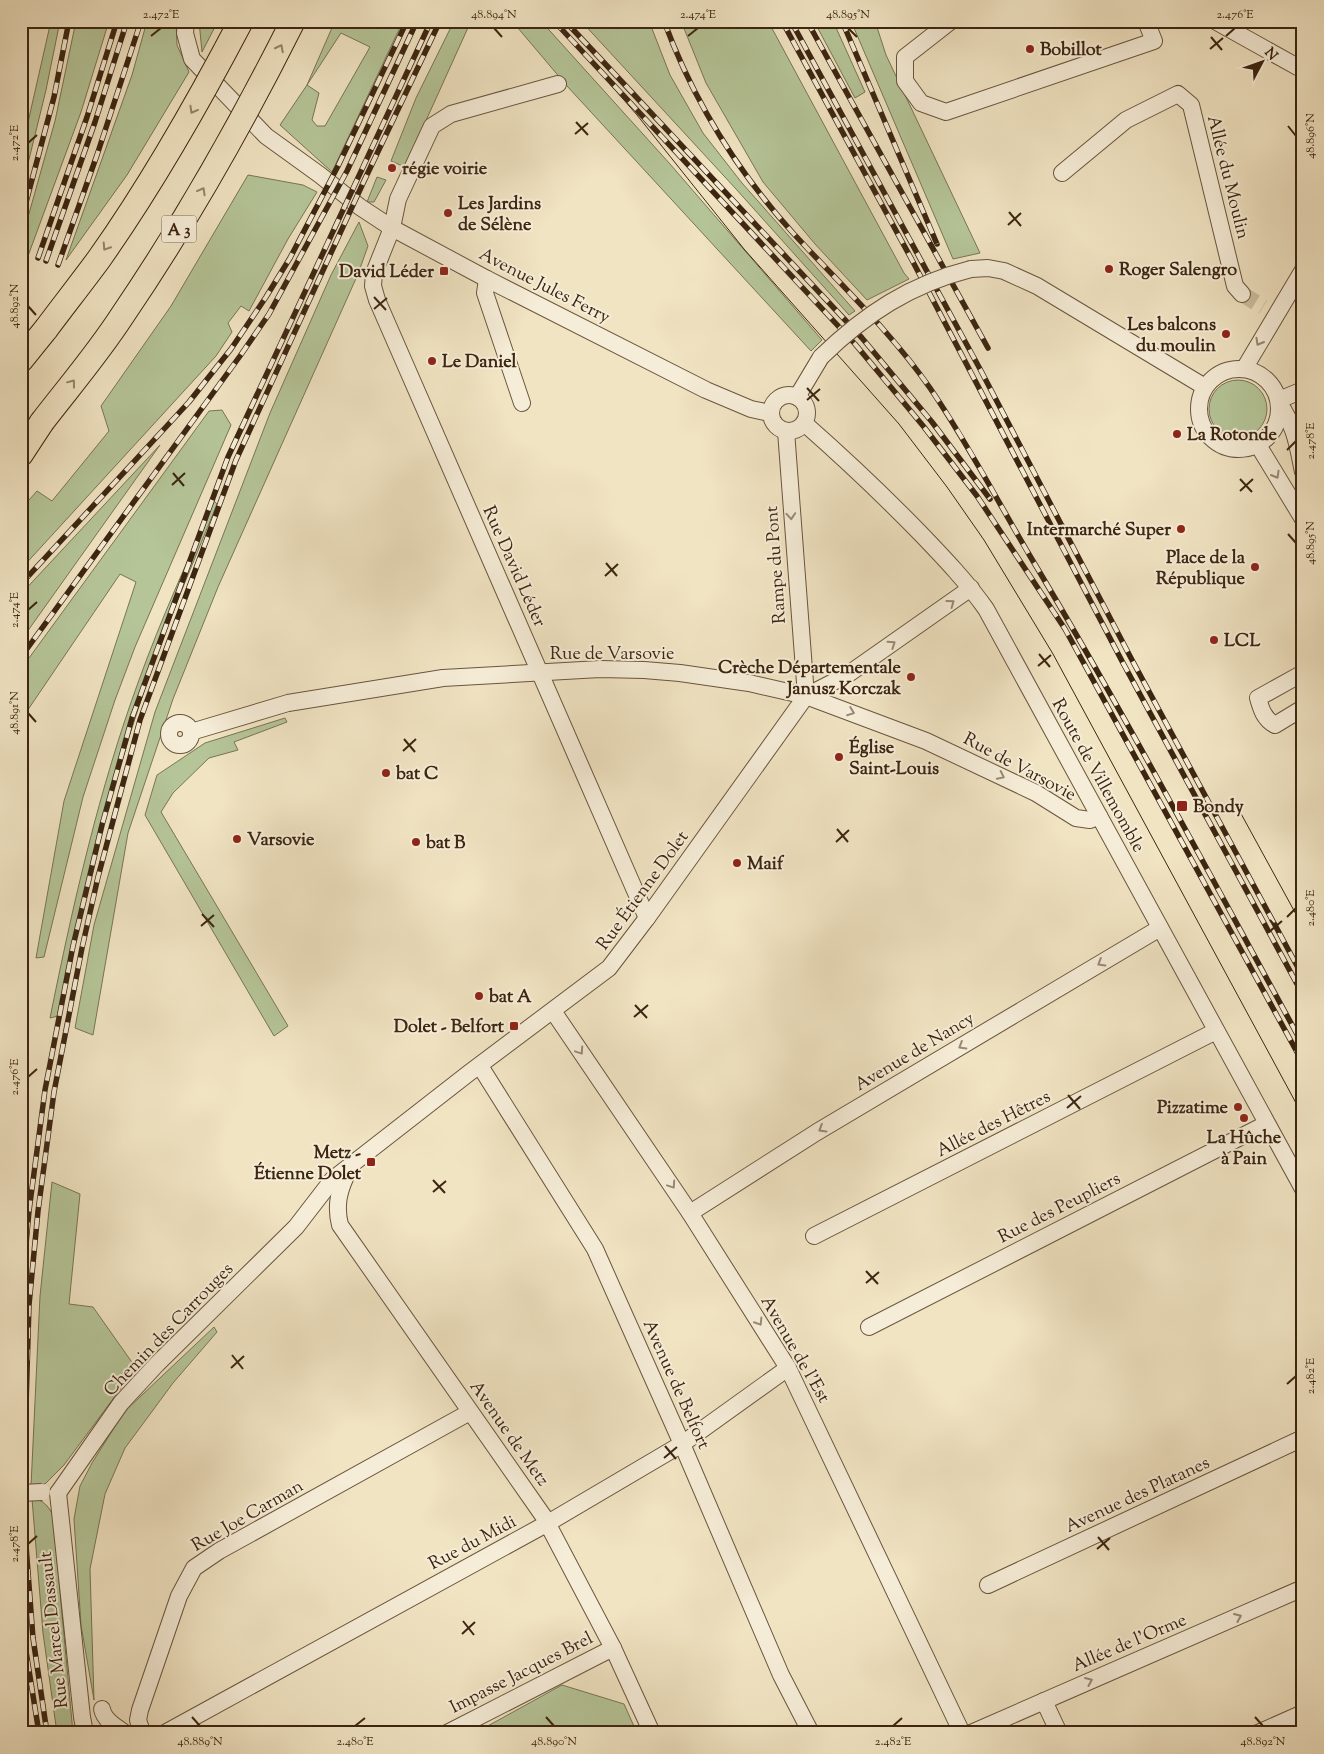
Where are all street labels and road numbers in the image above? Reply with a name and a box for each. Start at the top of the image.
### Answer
street label: Allée du Moulin [1199,113,1255,242]
road number: A 3 [162,215,196,242]
street label: Avenue Jules Ferry [474,242,614,331]
street label: Rue David Léder [475,502,552,632]
street label: Rampe du Pont [760,505,794,625]
street label: Rue de Varsovie [550,642,674,668]
street label: Route de Villemomble [1044,694,1150,858]
street label: Rue de Varsovie [958,727,1080,809]
street label: Rue Étienne Dolet [591,826,696,956]
street label: Avenue de Nancy [850,1007,980,1099]
street label: Allée des Hêtres [932,1085,1056,1165]
street label: Rue des Peupliers [994,1167,1126,1251]
street label: Chemin des Carrouges [99,1258,240,1403]
street label: Avenue de l'Est [753,1292,835,1408]
street label: Avenue de Belfort [635,1316,715,1454]
street label: Avenue de Metz [462,1376,555,1492]
street label: Avenue des Platanes [1061,1451,1214,1541]
street label: Rue Joe Carman [187,1474,309,1559]
street label: Rue du Midi [424,1510,521,1578]
street label: Rue Marcel Dassault [34,1550,76,1710]
street label: Allée de l'Orme [1069,1608,1191,1680]
street label: Impasse Jacques Brel [446,1626,598,1721]

